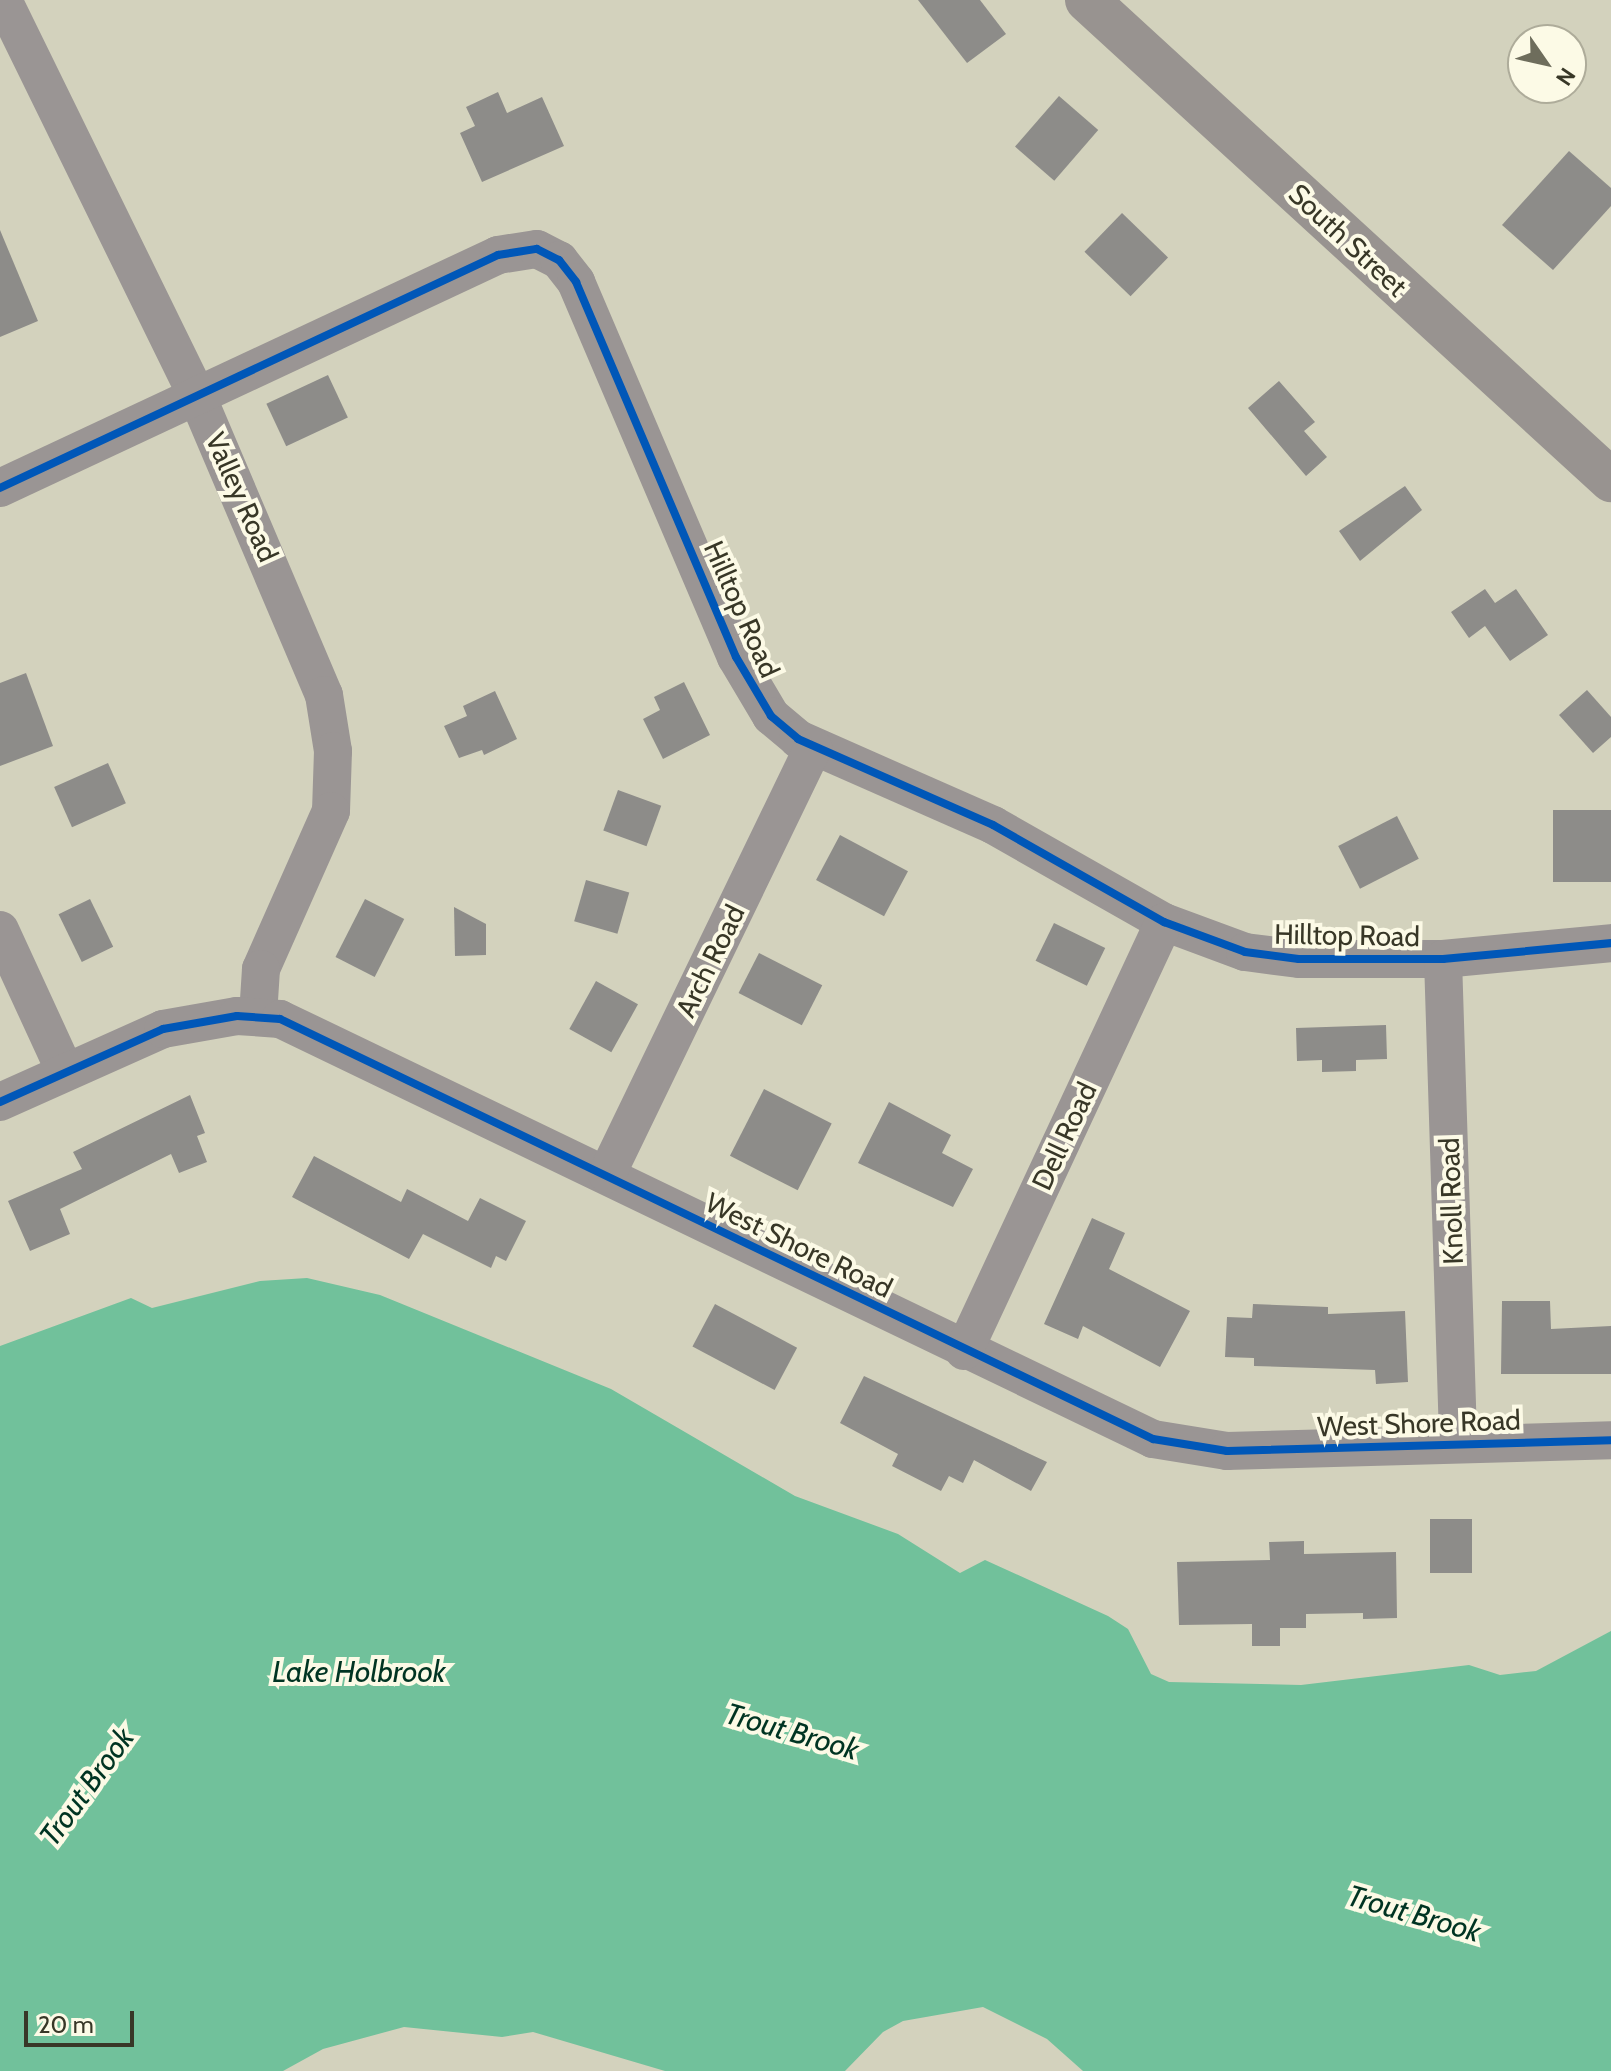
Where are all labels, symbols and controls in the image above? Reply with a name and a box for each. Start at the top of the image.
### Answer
north arrow [1507,24,1587,104]
text: N [1550,63,1581,91]
street label: South Street [1282,177,1414,303]
street label: Valley Road [199,427,285,567]
street label: Hilltop Road [697,536,787,682]
street label: Arch Road [668,899,752,1023]
street label: Hilltop Road [1274,917,1420,953]
street label: Dell Road [1025,1077,1103,1195]
street label: Knoll Road [1432,1137,1470,1265]
street label: West Shore Road [700,1185,898,1305]
street label: West Shore Road [1317,1403,1521,1443]
water label: Lake Holbrook [272,1654,446,1690]
water label: Trout Brook [721,1696,863,1768]
water label: Trout Brook [32,1721,142,1853]
water label: Trout Brook [1343,1878,1485,1950]
scale bar [28,1995,138,2045]
text: 20 m [38,2010,94,2039]

